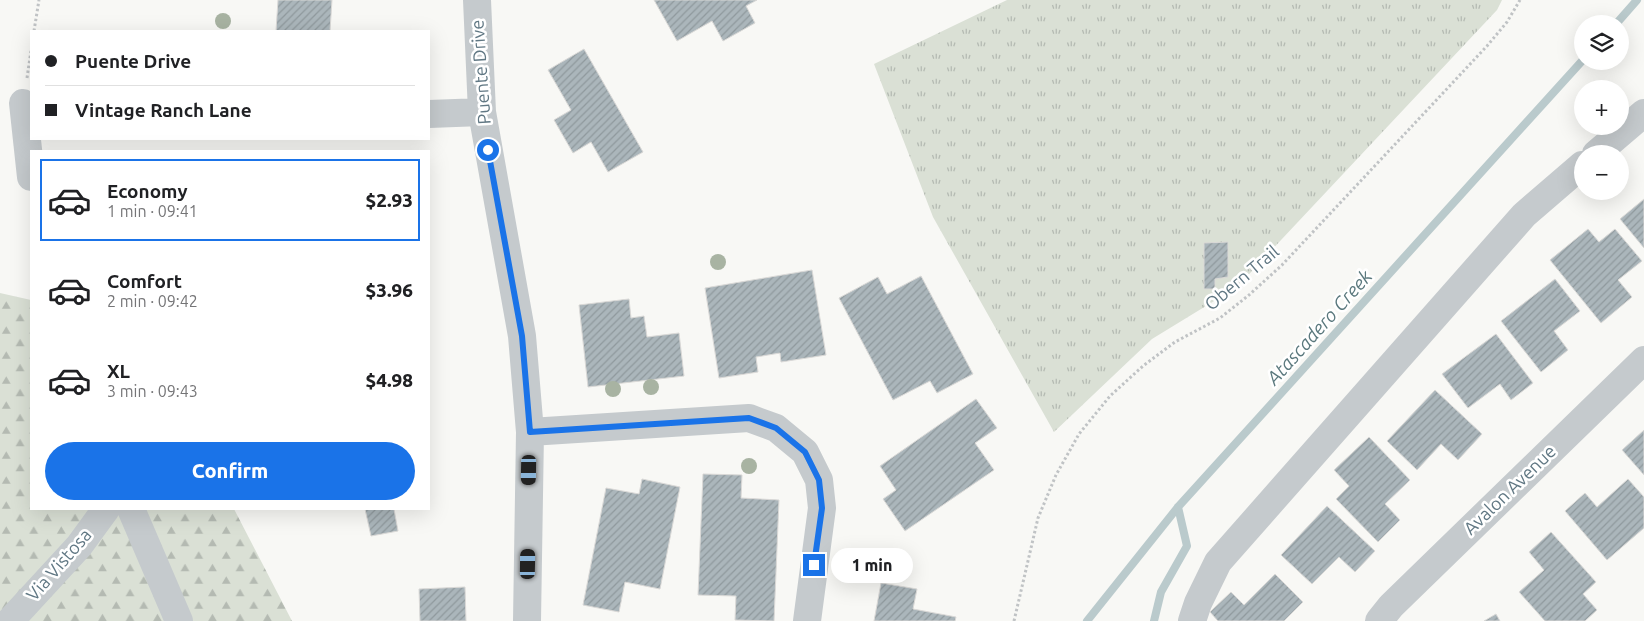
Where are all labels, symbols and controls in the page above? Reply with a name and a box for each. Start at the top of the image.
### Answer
map controls [1574,15,1629,200]
button: layers [1574,15,1629,70]
street label: Puente Drive [466,19,494,125]
text: Puente Drive [75,50,191,72]
button: + [1574,80,1629,135]
text: Vintage Ranch Lane [75,99,252,121]
route start [477,139,499,161]
button: − [1574,145,1629,200]
icon: car [47,178,92,223]
text: Economy [107,180,188,202]
text: $2.93 [365,189,413,211]
text: 1 min · 09:41 [107,202,198,220]
street label: Obern Trail [1200,240,1283,314]
water label: Atascadero Creek [1261,265,1376,390]
icon: car [47,268,92,313]
text: Comfort [107,270,182,292]
text: $3.96 [365,279,413,301]
text: 2 min · 09:42 [107,292,198,310]
icon: car [47,358,92,403]
text: XL [107,360,130,382]
text: $4.98 [365,369,413,391]
text: 3 min · 09:43 [107,382,198,400]
street label: Avalon Avenue [1459,440,1559,538]
button: Confirm [45,442,415,500]
car [521,455,536,485]
street label: Via Vistosa [22,524,95,604]
callout: 1 min [832,548,914,582]
car [520,549,535,579]
route end [803,554,825,576]
text: 1 min [852,556,892,574]

